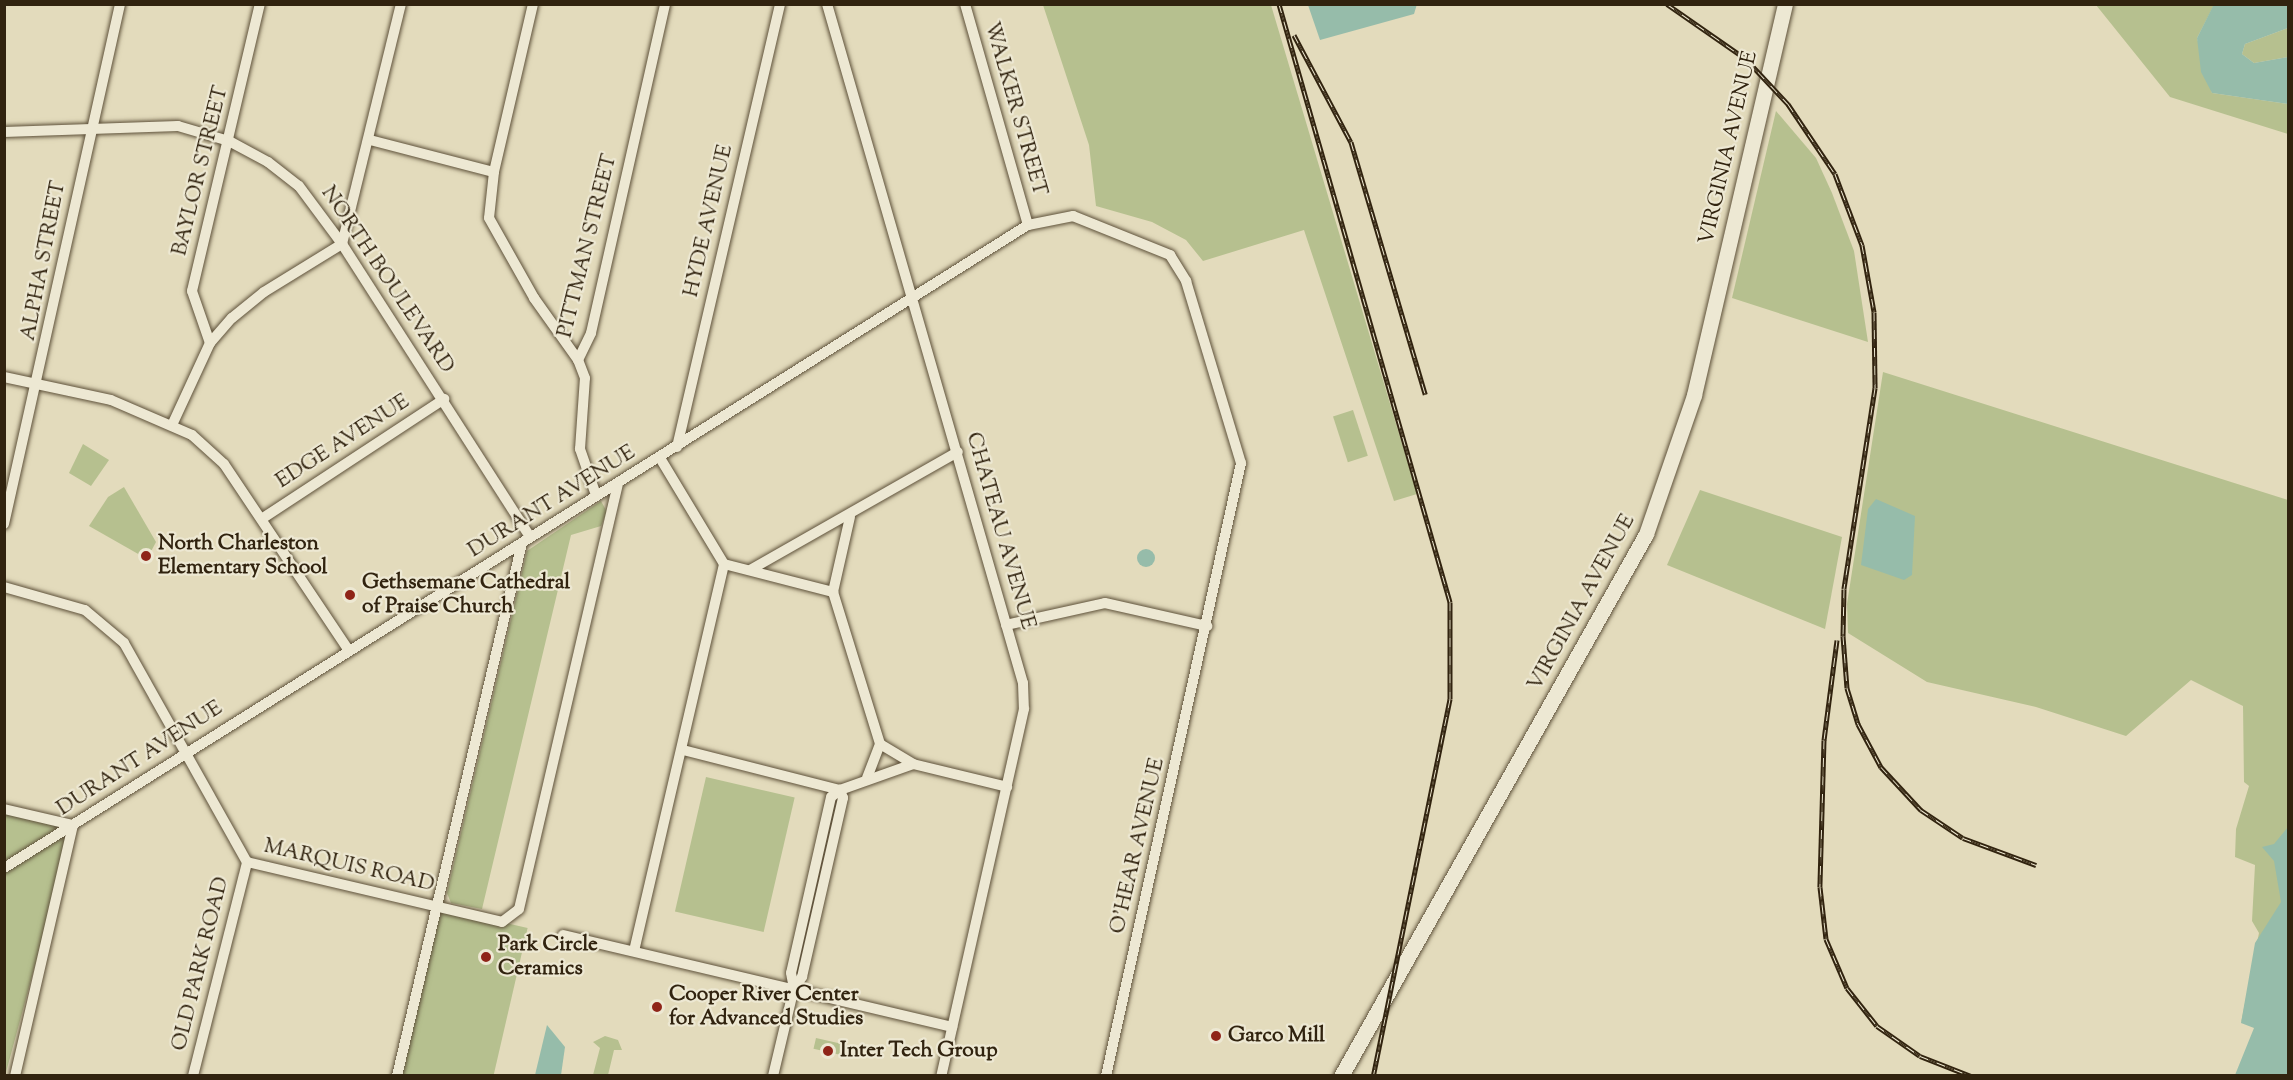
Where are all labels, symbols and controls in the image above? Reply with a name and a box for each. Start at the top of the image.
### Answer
street label: WALKER STREET [978,19,1052,199]
street label: VIRGINIA AVENUE [1694,49,1764,247]
street label: BAYLOR STREET [168,83,234,259]
street label: HYDE AVENUE [679,142,739,300]
street label: PITTMAN STREET [553,152,623,340]
street label: ALPHA STREET [16,179,72,343]
street label: NORTH BOULEVARD [315,182,459,378]
street label: EDGE AVENUE [272,390,414,494]
street label: CHATEAU AVENUE [960,430,1040,632]
street label: DURANT AVENUE [464,440,640,564]
street label: VIRGINIA AVENUE [1523,510,1641,696]
place label: North Charleston Elementary School [158,531,327,581]
marker: North Charleston Elementary School [139,549,153,563]
place label: Gethsemane Cathedral of Praise Church [362,570,570,620]
marker: Gethsemane Cathedral of Praise Church [343,588,357,602]
street label: DURANT AVENUE [53,696,227,822]
street label: O'HEAR AVENUE [1106,756,1170,936]
street label: MARQUIS ROAD [261,834,437,898]
street label: OLD PARK ROAD [167,874,235,1054]
place label: Park Circle Ceramics [498,932,598,982]
marker: Park Circle Ceramics [479,950,493,964]
place label: Cooper River Center for Advanced Studies [669,982,863,1032]
marker: Cooper River Center for Advanced Studies [650,1000,664,1014]
place label: Garco Mill [1228,1023,1325,1049]
marker: Garco Mill [1209,1029,1223,1043]
place label: Inter Tech Group [840,1038,998,1064]
marker: Inter Tech Group [821,1044,835,1058]

